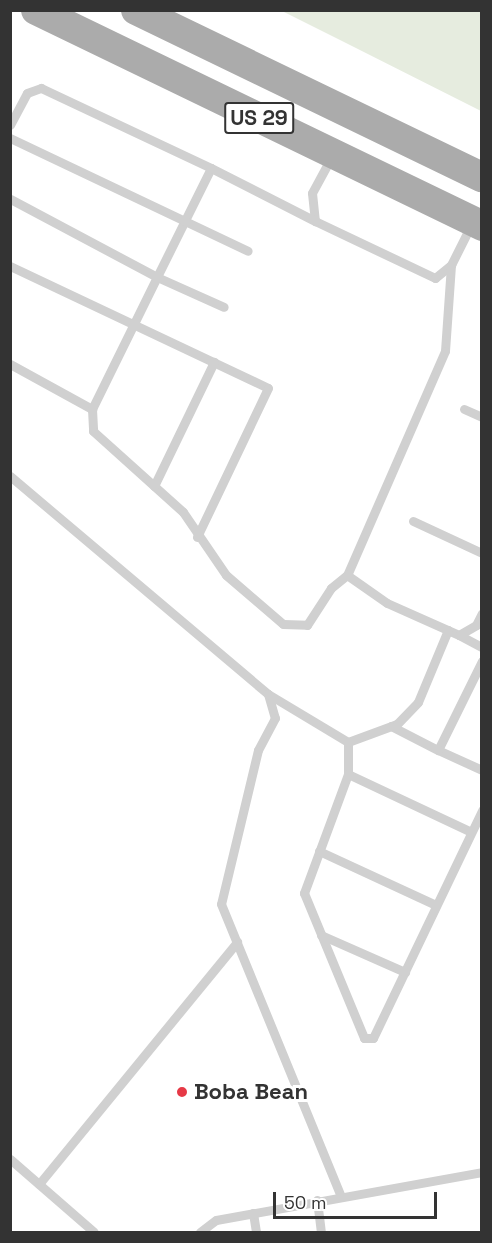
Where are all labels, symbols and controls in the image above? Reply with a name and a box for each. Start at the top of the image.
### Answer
road number: US 29 [223,100,295,136]
place label: Boba Bean [194,1079,308,1105]
marker: Boba Bean [175,1085,189,1099]
scale bar [276,1180,440,1218]
text: 50 m [284,1191,326,1214]

